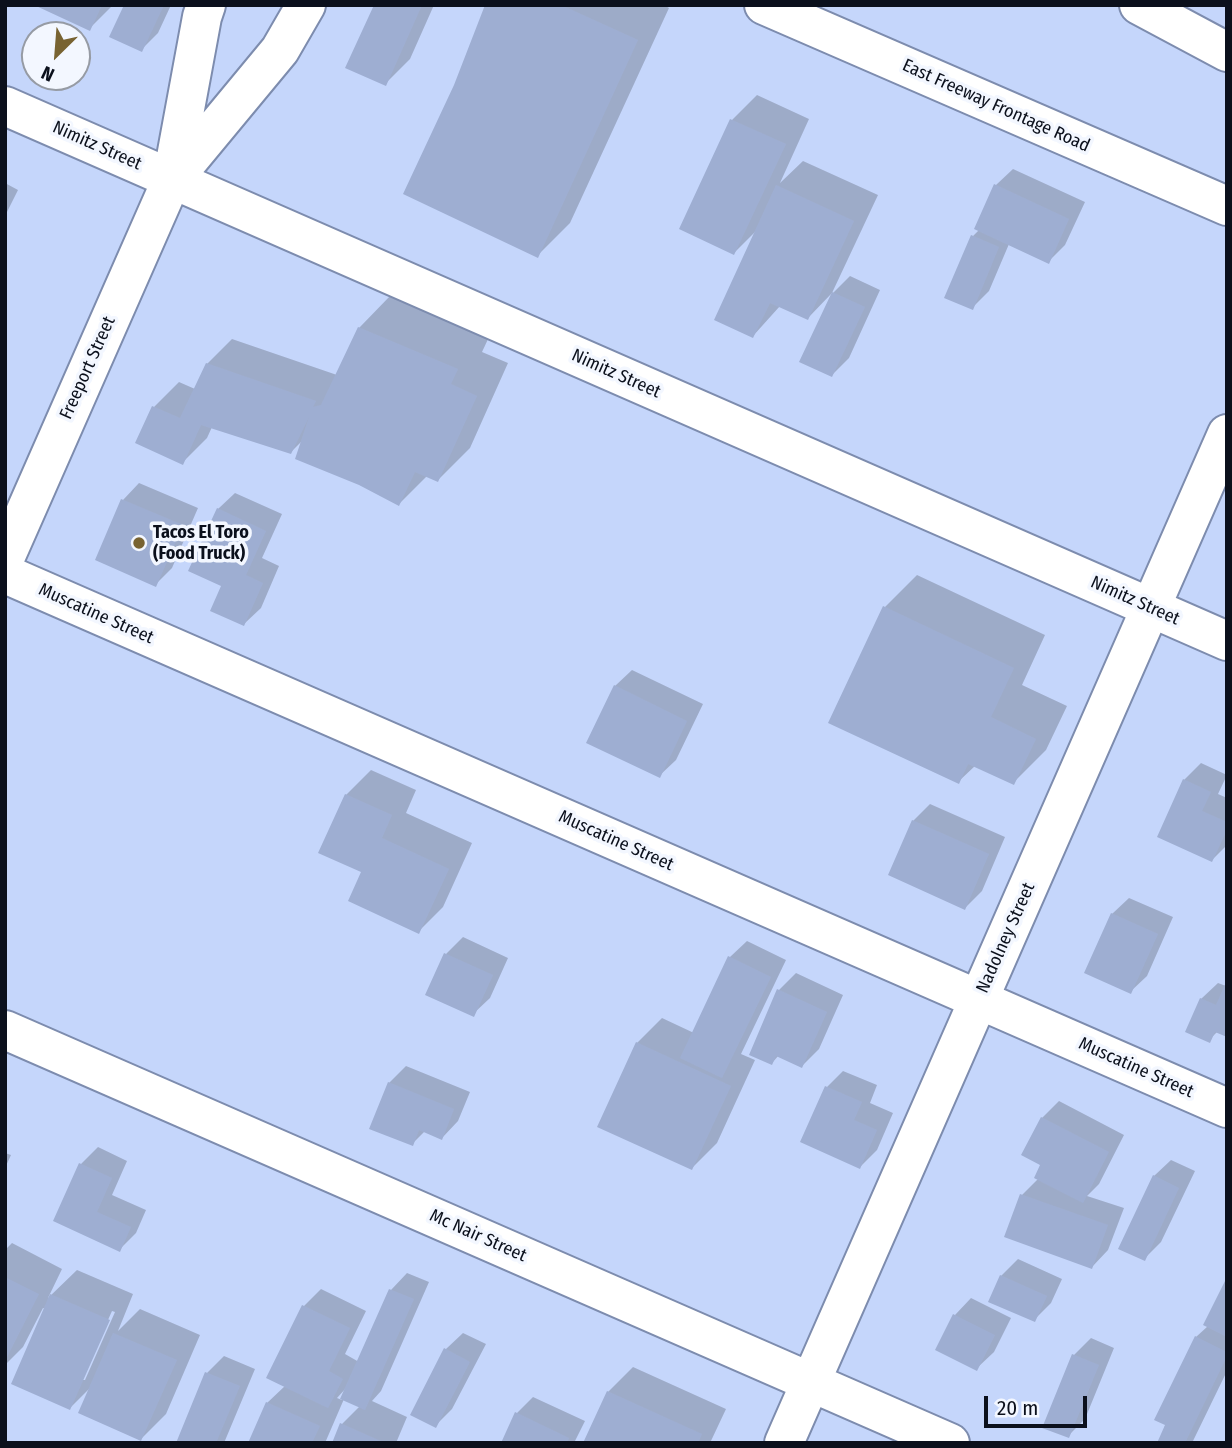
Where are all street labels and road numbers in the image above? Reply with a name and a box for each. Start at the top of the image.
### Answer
street label: East Freeway Frontage Road [899,55,1093,157]
street label: Nimitz Street [49,117,145,175]
street label: Freeport Street [56,313,120,423]
street label: Nimitz Street [568,345,664,403]
street label: Nimitz Street [1087,572,1183,630]
street label: Muscatine Street [35,579,157,649]
street label: Muscatine Street [555,806,677,876]
street label: Nadolney Street [972,880,1040,996]
street label: Muscatine Street [1075,1033,1197,1103]
street label: Mc Nair Street [426,1205,530,1267]

